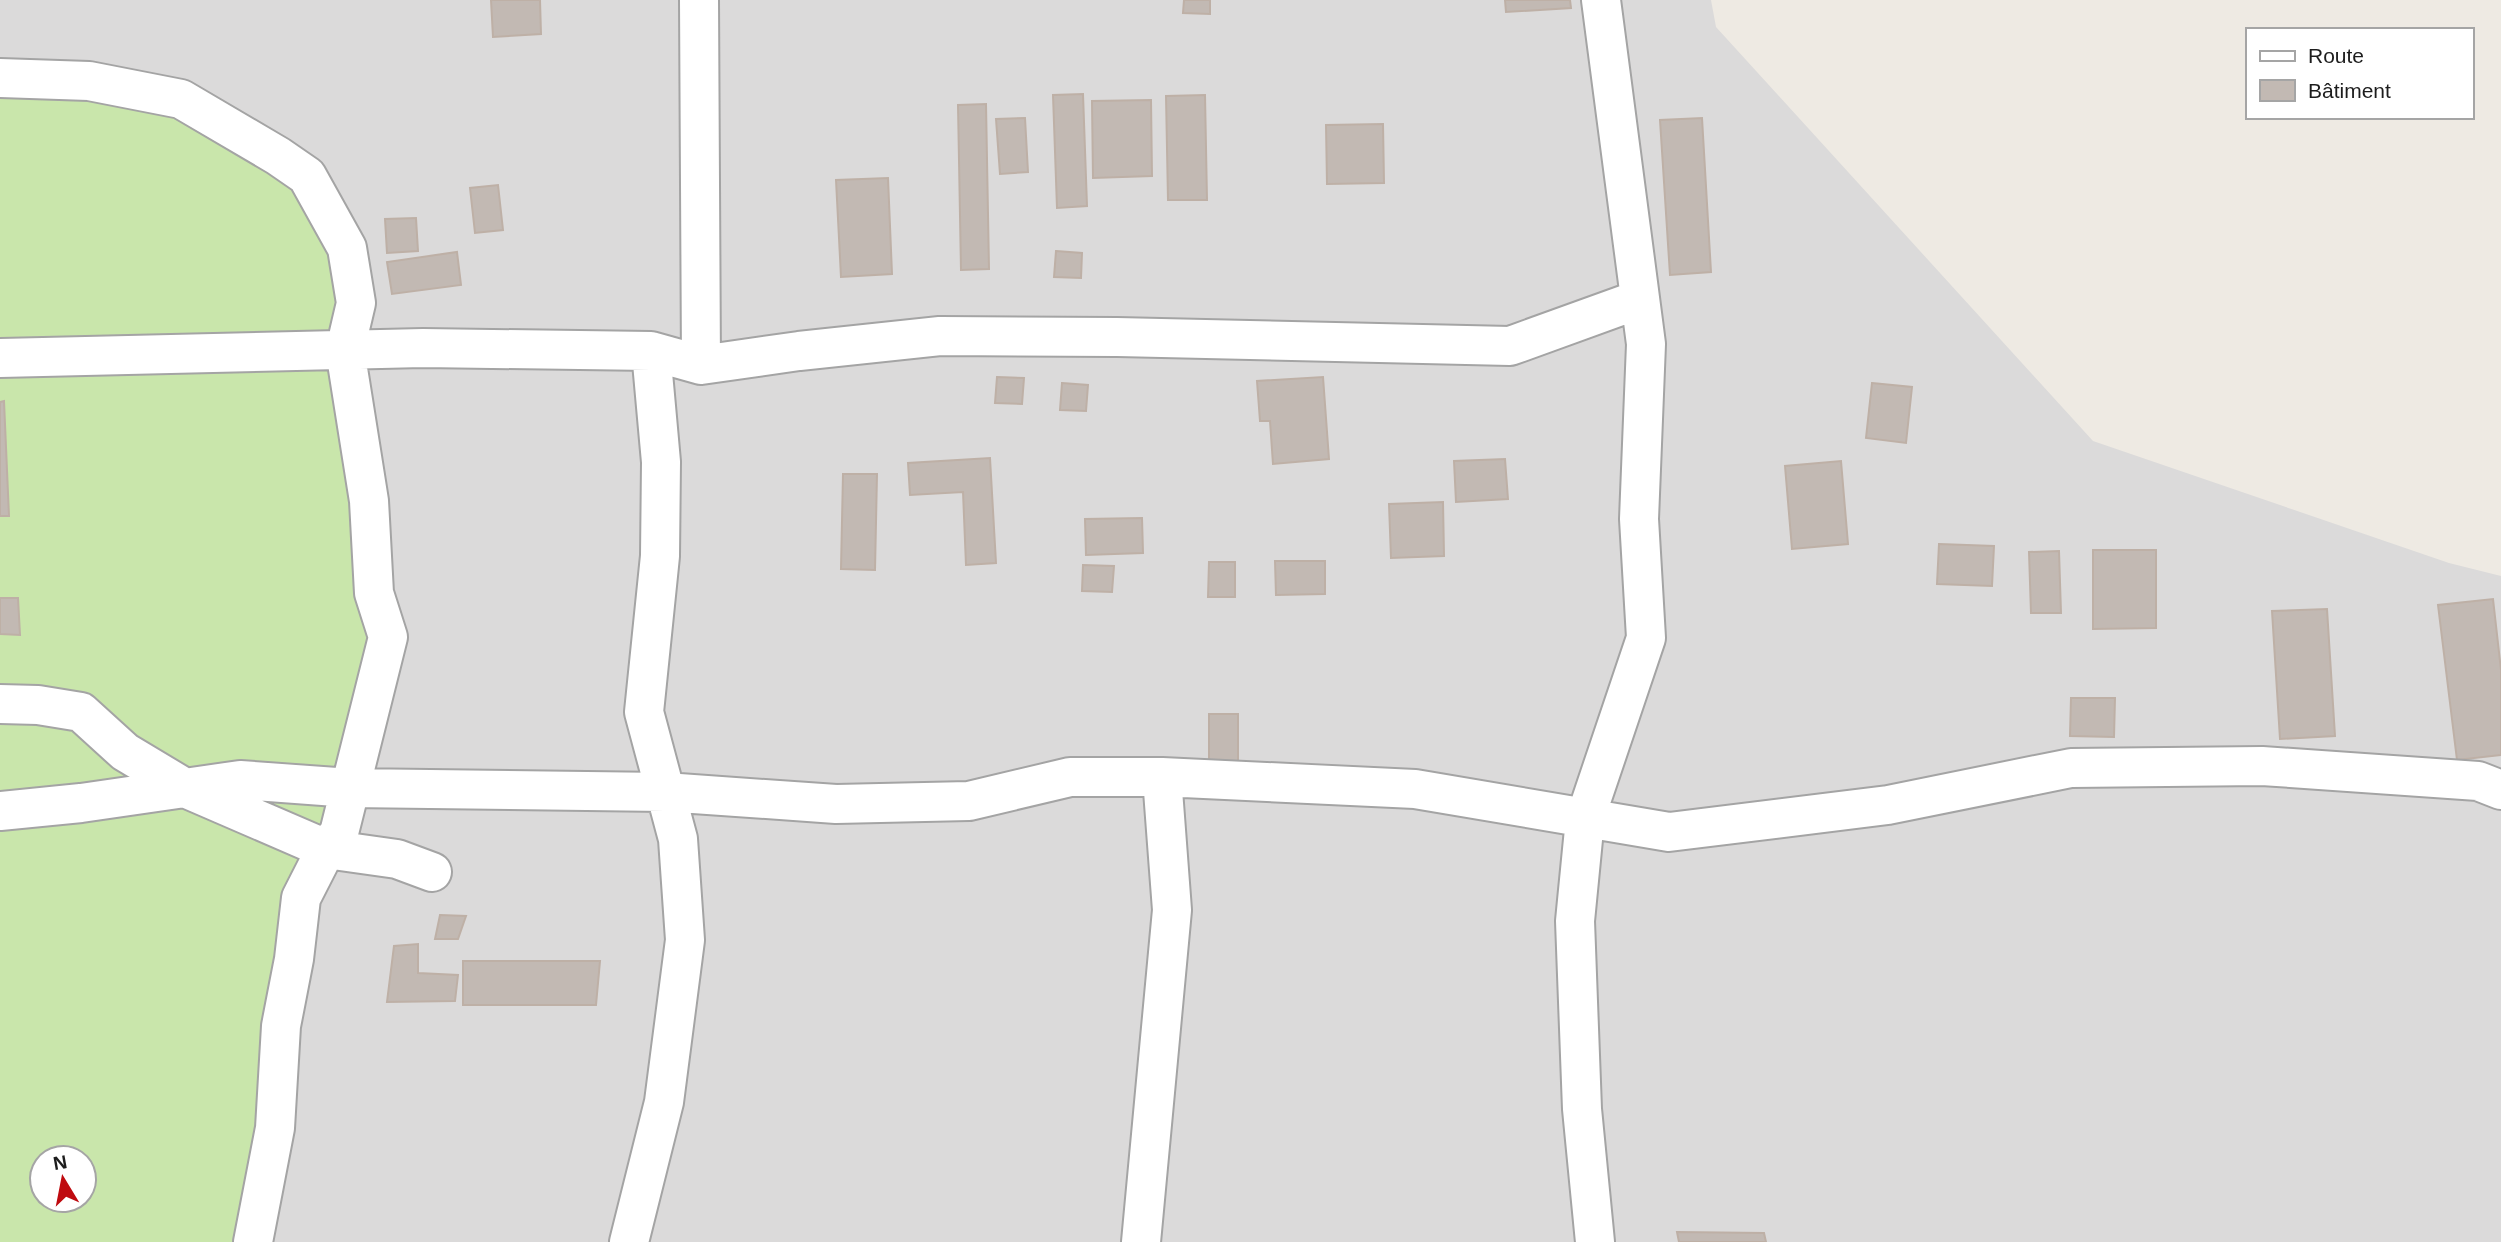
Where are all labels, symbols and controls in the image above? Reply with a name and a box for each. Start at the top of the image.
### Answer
legend [2246,28,2473,119]
text: Route [2308,44,2364,67]
text: Bâtiment [2308,79,2391,102]
north arrow [28,1144,98,1214]
text: N [52,1151,69,1174]

